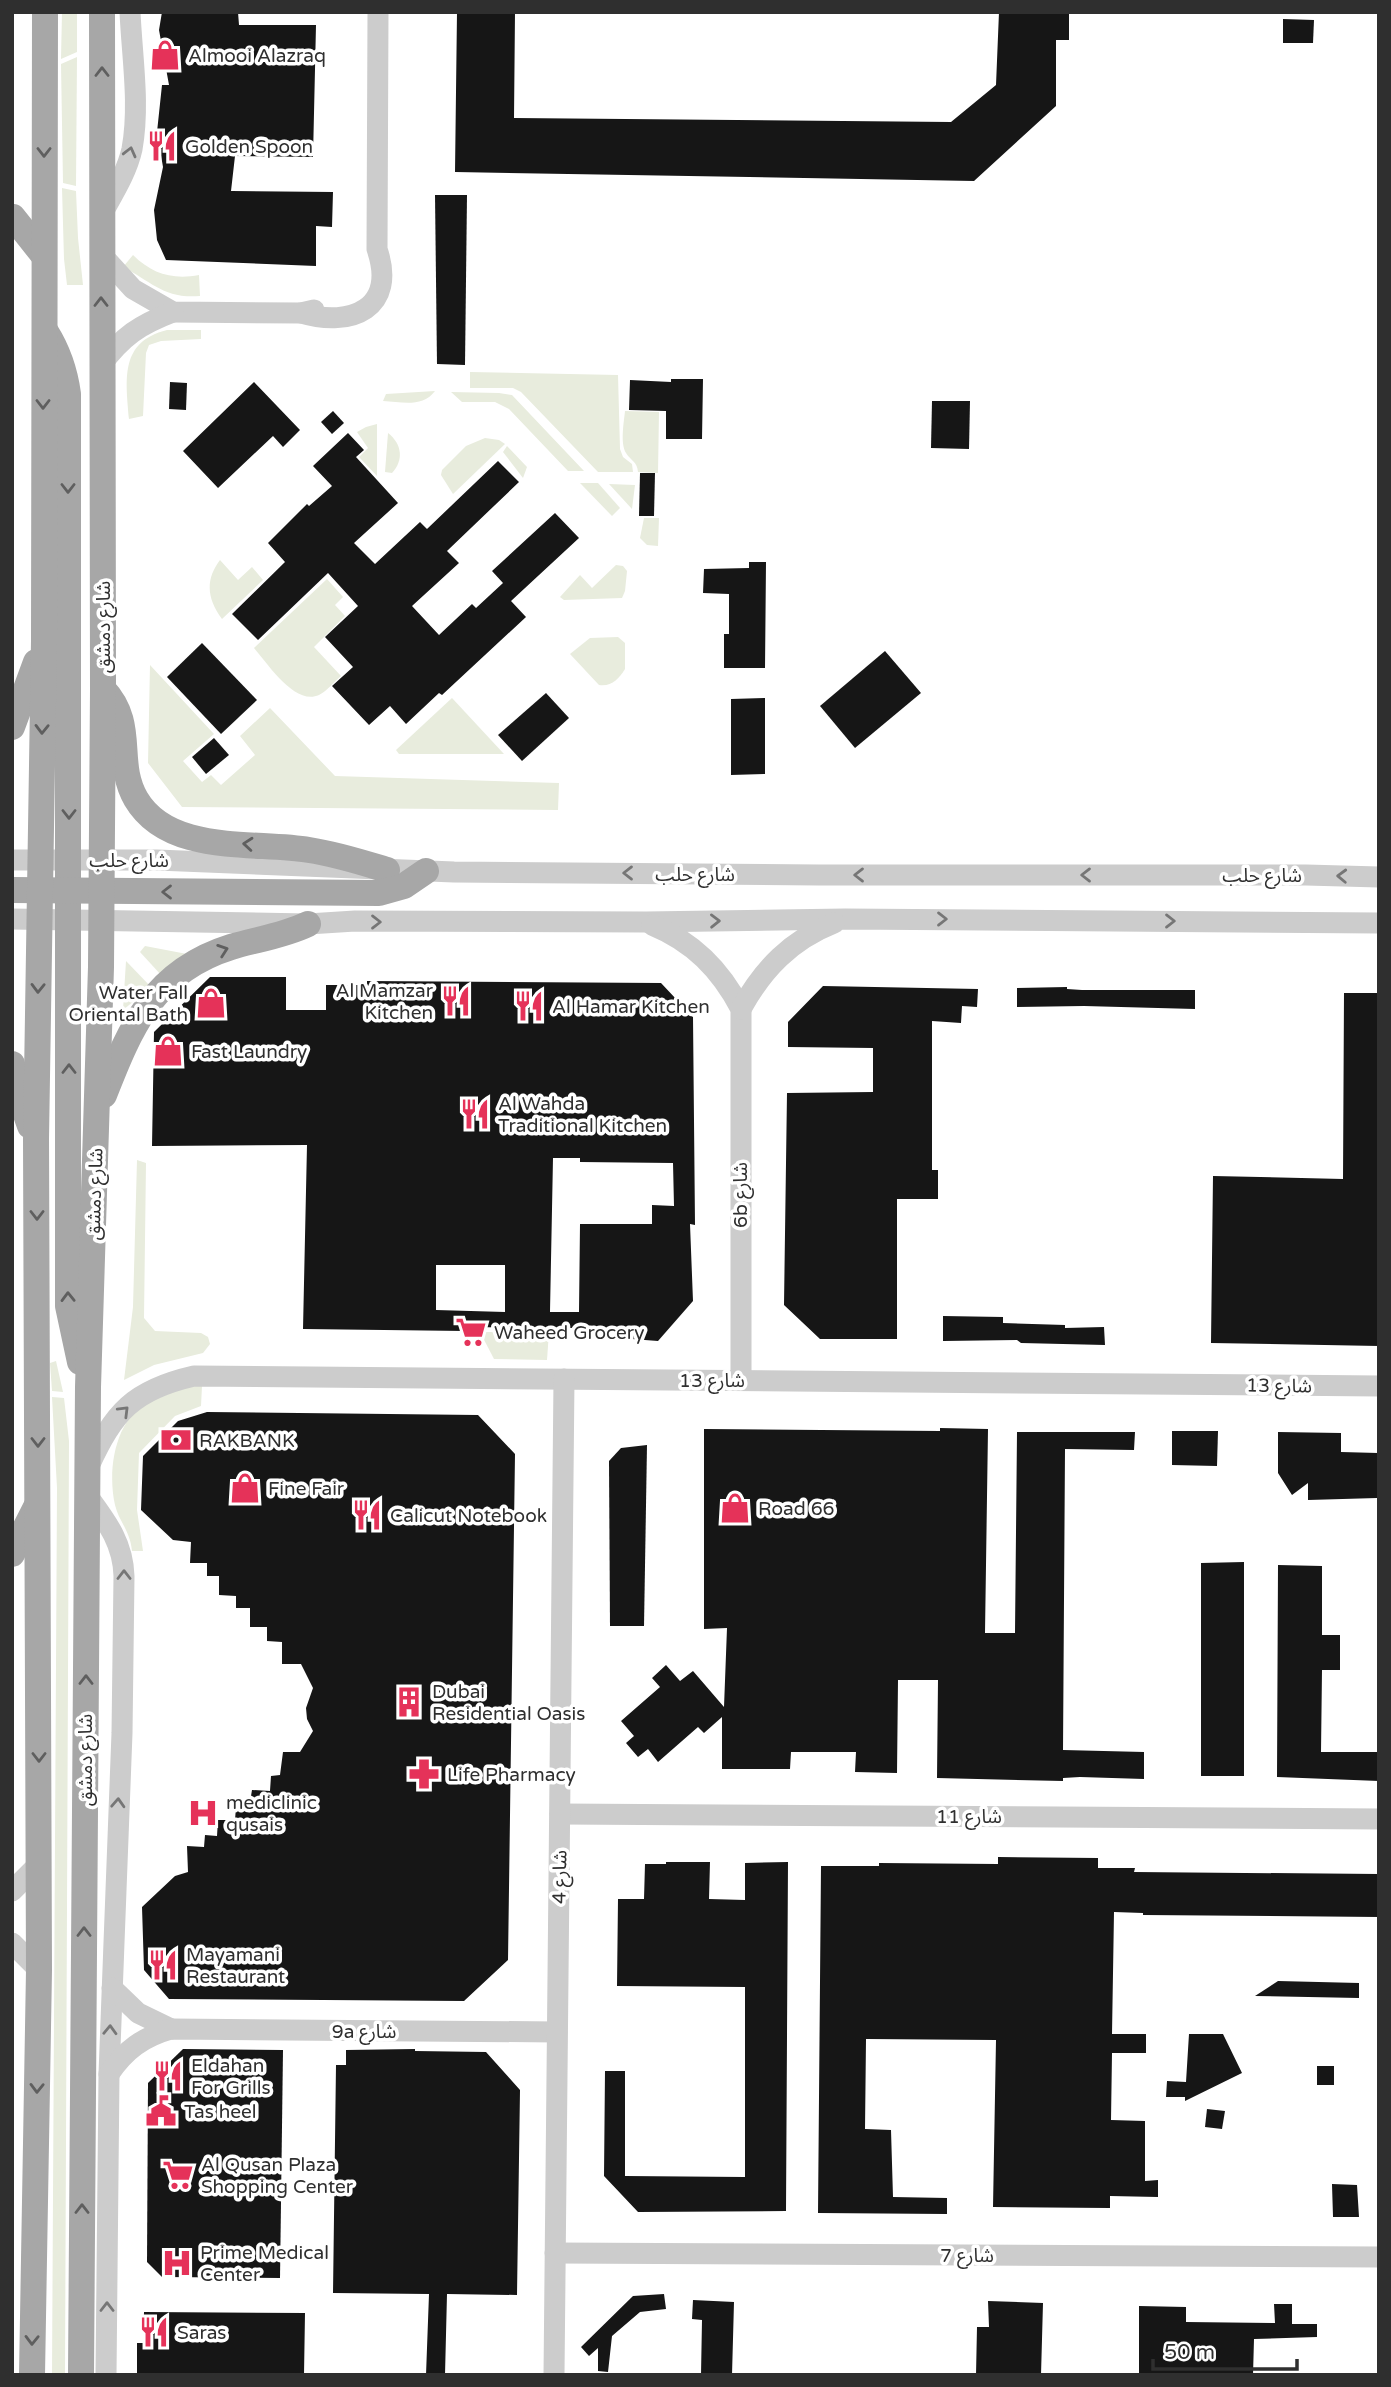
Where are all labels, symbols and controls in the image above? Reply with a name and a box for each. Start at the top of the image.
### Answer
shop icon: Almooi Alazraq [148,38,182,72]
place label: Almooi Alazraq [188,45,326,67]
one-way arrow [94,66,110,77]
restaurant icon: Golden Spoon [145,129,179,163]
place label: Golden Spoon [185,136,313,158]
one-way arrow [122,146,136,158]
one-way arrow [36,147,52,157]
one-way arrow [93,297,109,307]
one-way arrow [35,399,51,409]
one-way arrow [60,484,76,494]
street label: شارع دمشق [93,581,117,673]
one-way arrow [34,724,50,735]
one-way arrow [61,809,77,820]
one-way arrow [242,837,253,852]
street label: شارع حلب [89,850,169,874]
street label: شارع حلب [655,864,735,888]
street label: شارع حلب [1222,865,1302,889]
one-way arrow [622,866,633,881]
one-way arrow [853,867,863,883]
one-way arrow [1080,867,1091,883]
one-way arrow [1337,869,1348,884]
one-way arrow [162,884,172,900]
one-way arrow [937,911,948,927]
one-way arrow [710,913,720,929]
one-way arrow [1164,913,1175,928]
one-way arrow [372,914,382,930]
one-way arrow [216,944,228,958]
place label: Al Mamzar Kitchen [335,980,434,1024]
one-way arrow [31,982,46,993]
place label: Water Fall Oriental Bath [69,982,188,1026]
restaurant icon: Al Mamzar Kitchen [439,984,473,1018]
shop icon: Water Fall Oriental Bath [194,986,228,1020]
restaurant icon: Al Hamar Kitchen [512,989,546,1023]
place label: Al Hamar Kitchen [552,996,710,1018]
shop icon: Fast Laundry [151,1034,185,1068]
place label: Fast Laundry [191,1041,307,1063]
one-way arrow [61,1063,77,1074]
place label: Al Wahda Traditional Kitchen [498,1093,667,1137]
restaurant icon: Al Wahda Traditional Kitchen [458,1097,492,1131]
street label: شارع دمشق [82,1147,110,1241]
street label: 6b شارع [730,1162,754,1228]
one-way arrow [29,1210,45,1221]
one-way arrow [60,1291,76,1301]
supermarket icon: Waheed Grocery [454,1315,488,1349]
place label: Waheed Grocery [494,1322,644,1344]
street label: شارع 13 [679,1370,745,1394]
street label: شارع 13 [1246,1374,1312,1400]
one-way arrow [115,1406,128,1419]
bank icon: RAKBANK [159,1423,193,1457]
place label: RAKBANK [199,1430,295,1452]
one-way arrow [30,1438,46,1448]
shop icon: Fine Fair [228,1471,262,1505]
place label: Fine Fair [268,1478,345,1500]
shop icon: Road 66 [718,1491,752,1525]
restaurant icon: Calicut Notebook [350,1498,384,1532]
place label: Road 66 [758,1498,835,1520]
place label: Calicut Notebook [390,1505,547,1527]
one-way arrow [116,1570,132,1580]
one-way arrow [78,1674,93,1685]
place label: Dubai Residential Oasis [432,1681,585,1725]
building icon: Dubai Residential Oasis [392,1685,426,1719]
street label: شارع دمشق [75,1714,99,1806]
one-way arrow [31,1752,47,1763]
pharmacy icon: Life Pharmacy [407,1757,441,1791]
place label: Life Pharmacy [447,1764,576,1786]
place label: mediclinic qusais [226,1792,317,1836]
hospital icon: mediclinic qusais [186,1796,220,1830]
one-way arrow [111,1797,126,1808]
street label: شارع 11 [936,1806,1002,1830]
street label: شارع 4 [549,1850,573,1904]
one-way arrow [76,1926,92,1937]
place label: Mayamani Restaurant [186,1944,285,1988]
restaurant icon: Mayamani Restaurant [146,1948,180,1982]
street label: 9a شارع [332,2021,396,2045]
one-way arrow [103,2024,118,2035]
place label: Eldahan For Grills [191,2055,271,2099]
restaurant icon: Eldahan For Grills [151,2059,185,2093]
one-way arrow [29,2083,45,2094]
public building icon: Tas heel [144,2094,178,2128]
place label: Tas heel [184,2101,257,2123]
place label: Al Qusan Plaza Shopping Center [201,2154,354,2198]
supermarket icon: Al Qusan Plaza Shopping Center [161,2158,195,2192]
one-way arrow [74,2203,90,2213]
place label: Prime Medical Center [200,2242,329,2286]
street label: شارع 7 [940,2245,994,2269]
hospital icon: Prime Medical Center [160,2246,194,2280]
one-way arrow [99,2301,115,2311]
restaurant icon: Saras [137,2315,171,2349]
place label: Saras [177,2322,226,2344]
scale bar [1153,2328,1296,2372]
one-way arrow [24,2335,40,2346]
text: 50 m [1164,2340,1215,2365]

